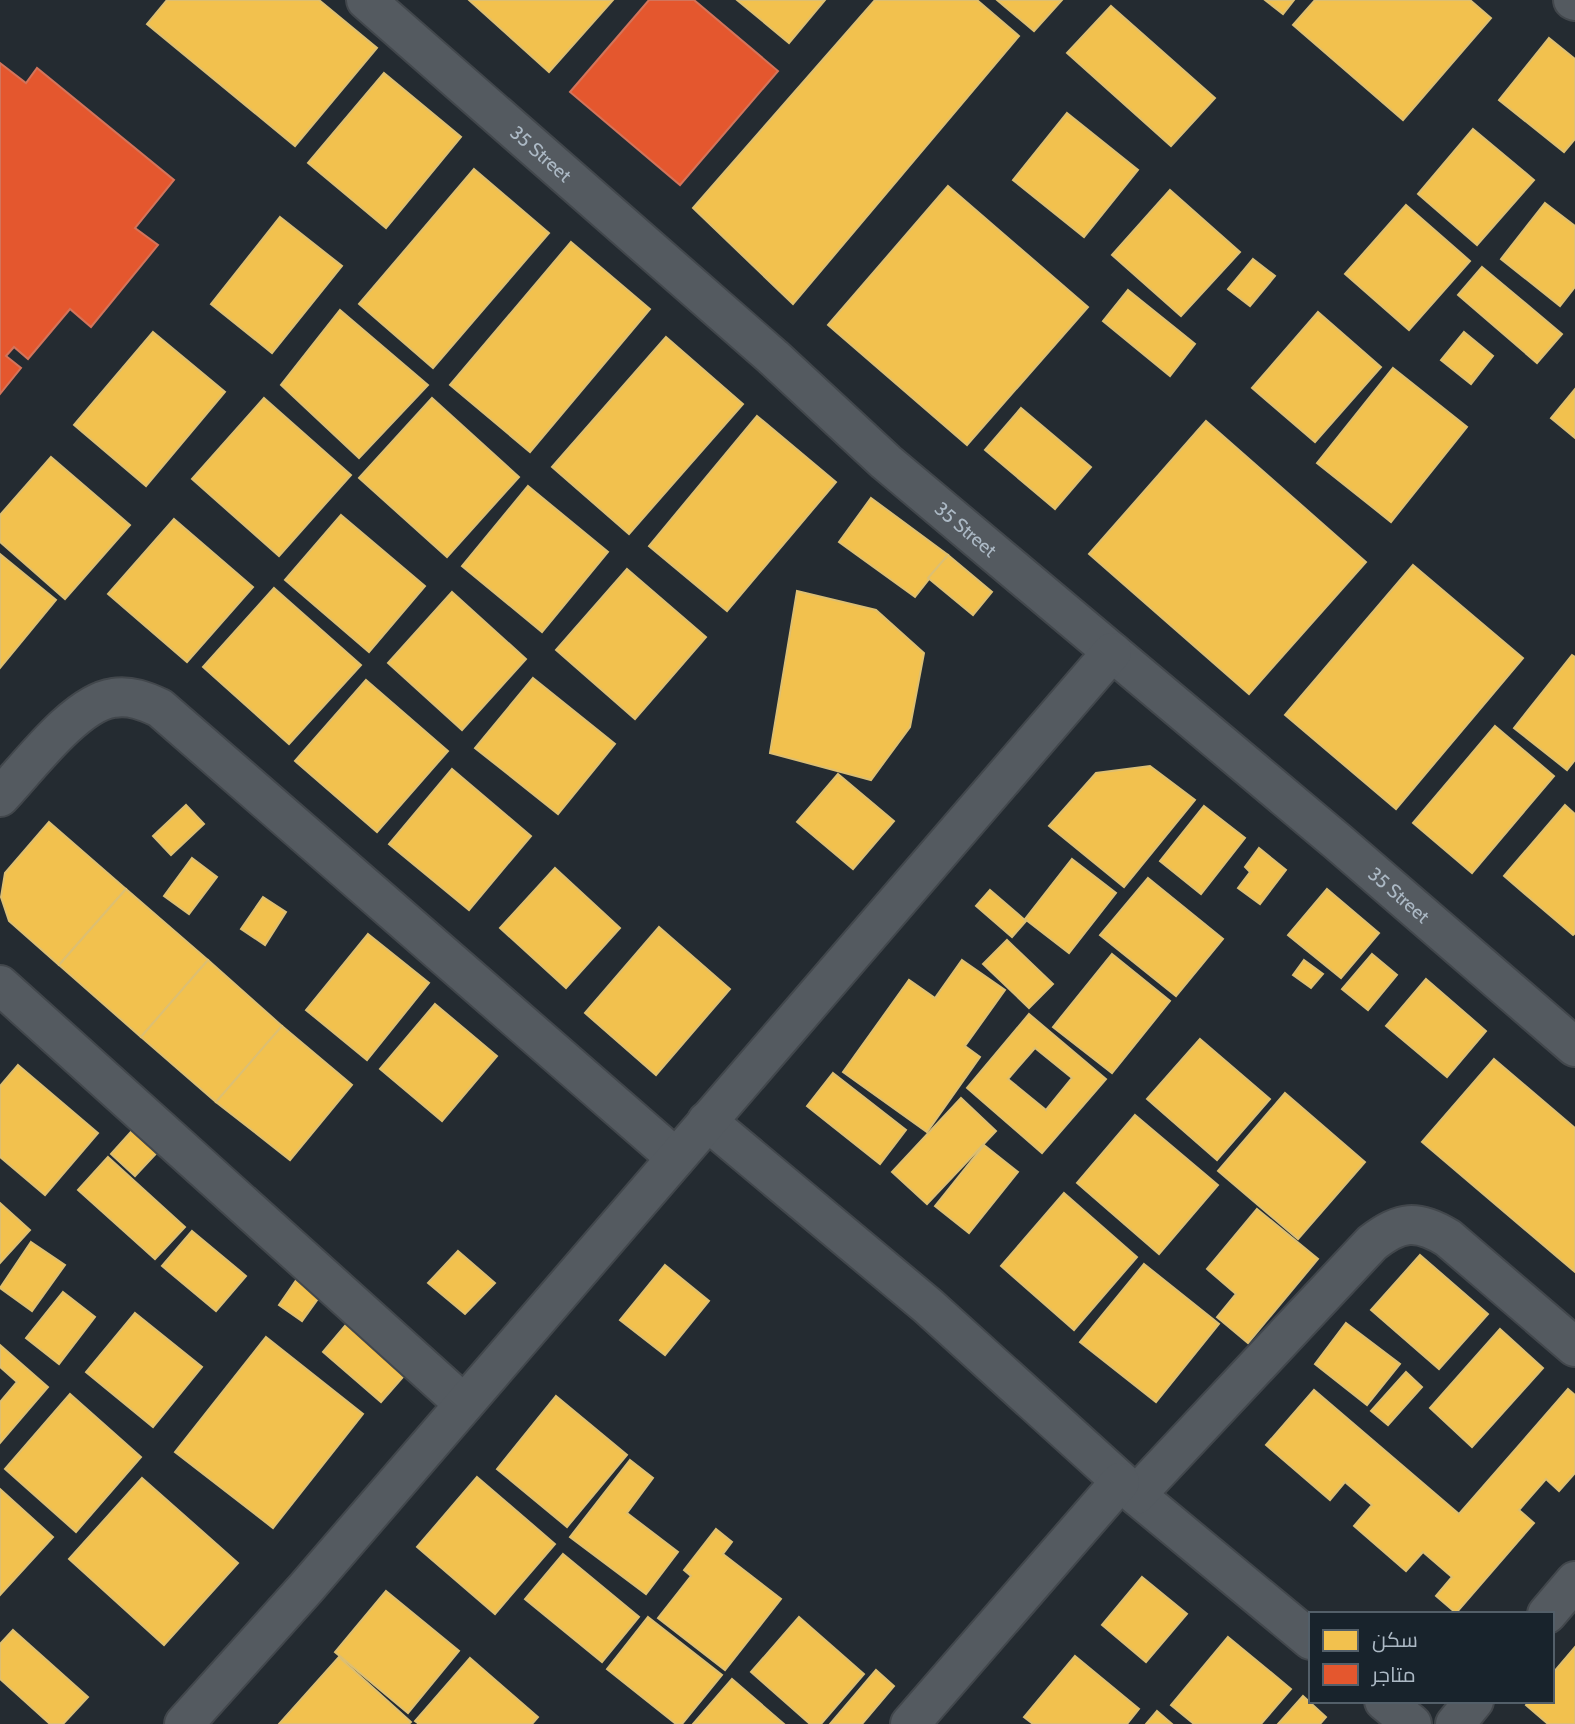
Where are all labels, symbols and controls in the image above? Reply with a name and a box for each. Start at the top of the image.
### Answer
street label: 35 Street [506,121,577,187]
street label: 35 Street [930,497,1002,562]
street label: 35 Street [1364,862,1435,928]
legend [1309,1612,1554,1703]
text: سكن [1372,1627,1418,1653]
text: متاجر [1371,1662,1416,1687]

